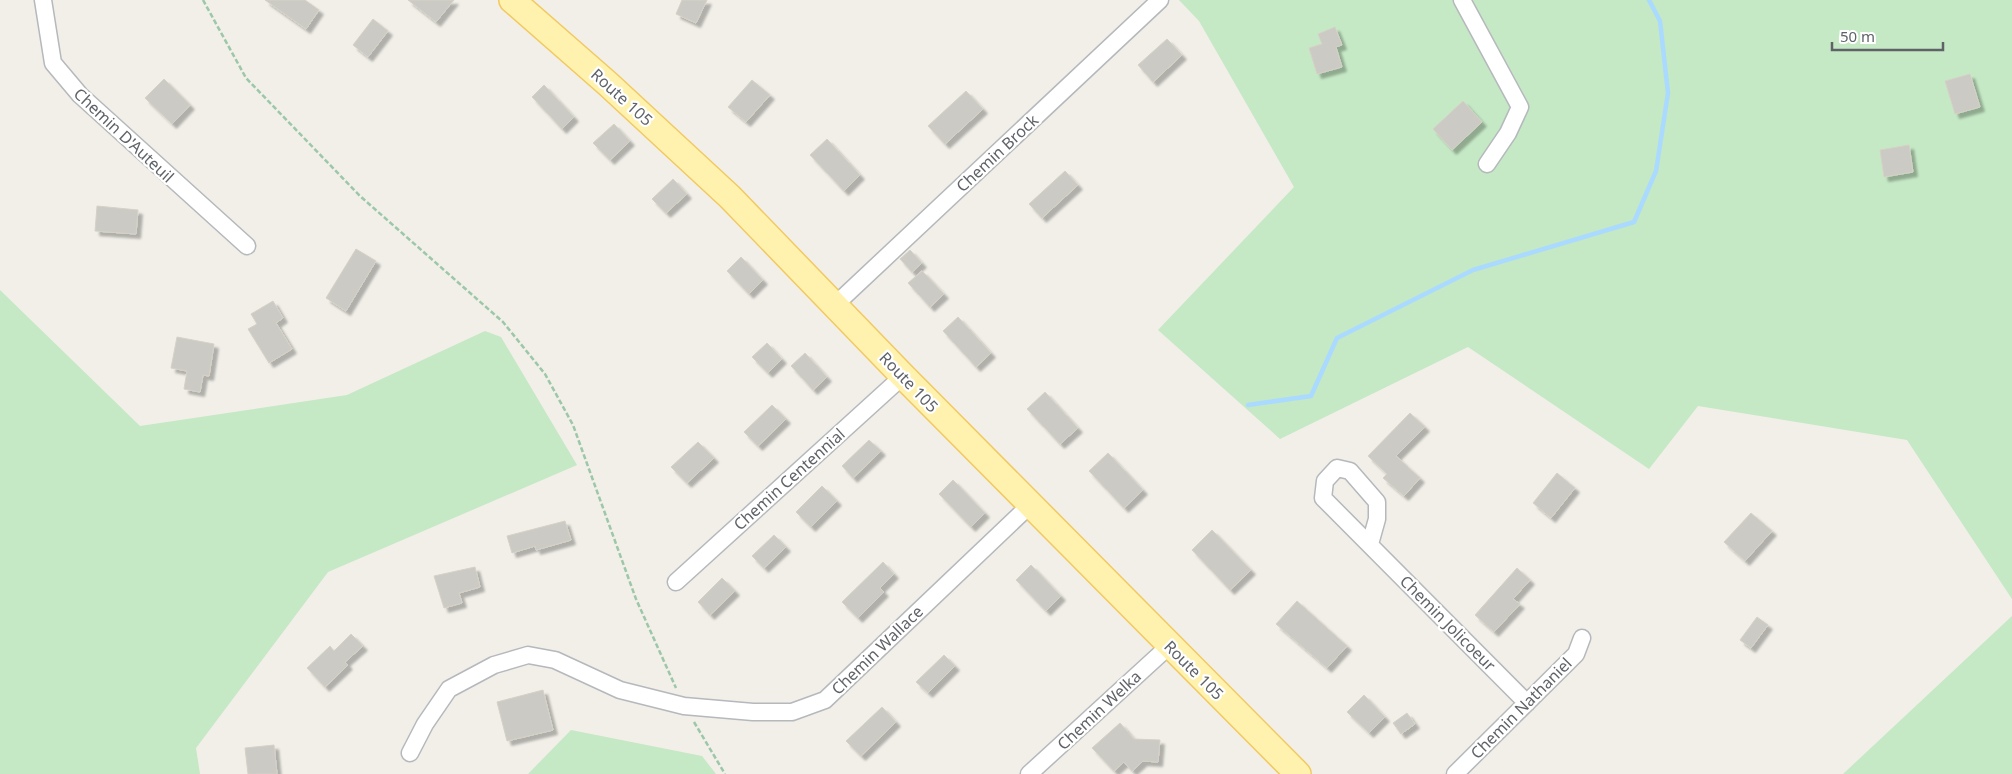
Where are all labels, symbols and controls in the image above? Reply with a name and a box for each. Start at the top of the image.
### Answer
scale bar [1832,20,1943,52]
text: 50 m [1840,26,1875,46]
street label: Route 105 [586,63,658,131]
street label: Chemin D'Auteuil [69,83,179,187]
street label: Chemin Brock [951,109,1043,197]
street label: Route 105 [875,347,943,417]
street label: Chemin Centennial [729,423,849,535]
street label: Chemin Jolicoeur [1395,570,1501,676]
street label: Chemin Wallace [826,601,928,699]
street label: Route 105 [1159,635,1229,705]
street label: Chemin Nathaniel [1465,652,1577,764]
street label: Chemin Welka [1052,665,1146,755]

